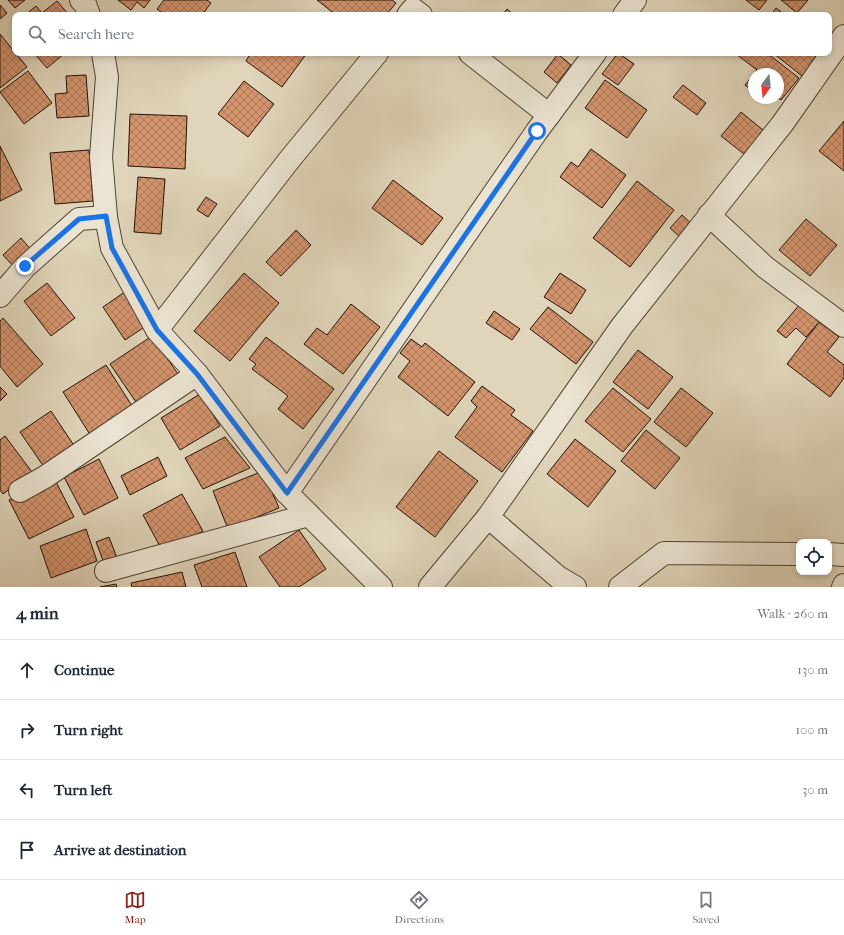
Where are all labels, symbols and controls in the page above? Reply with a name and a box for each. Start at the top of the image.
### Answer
search box [12,12,832,56]
icon: search [26,23,48,45]
text: Search here [58,25,134,43]
north arrow [748,68,784,104]
route start [528,122,546,140]
route end [16,257,34,275]
map controls [796,539,832,575]
button: locate [796,539,832,575]
text: 4 min [16,603,59,623]
text: Walk · 260 m [757,606,828,621]
icon: ahead [16,659,38,681]
text: Continue [54,661,114,679]
text: 130 m [797,662,828,677]
icon: right [16,719,38,741]
text: Turn right [54,721,123,739]
text: 100 m [795,722,828,737]
icon: left [16,779,38,801]
text: Turn left [54,781,112,799]
text: 30 m [802,782,828,797]
icon: arrive [16,839,38,861]
text: Arrive at destination [54,841,186,859]
tab: Map [124,889,146,926]
tab: Directions [395,889,444,926]
tab: Saved [692,889,720,926]

